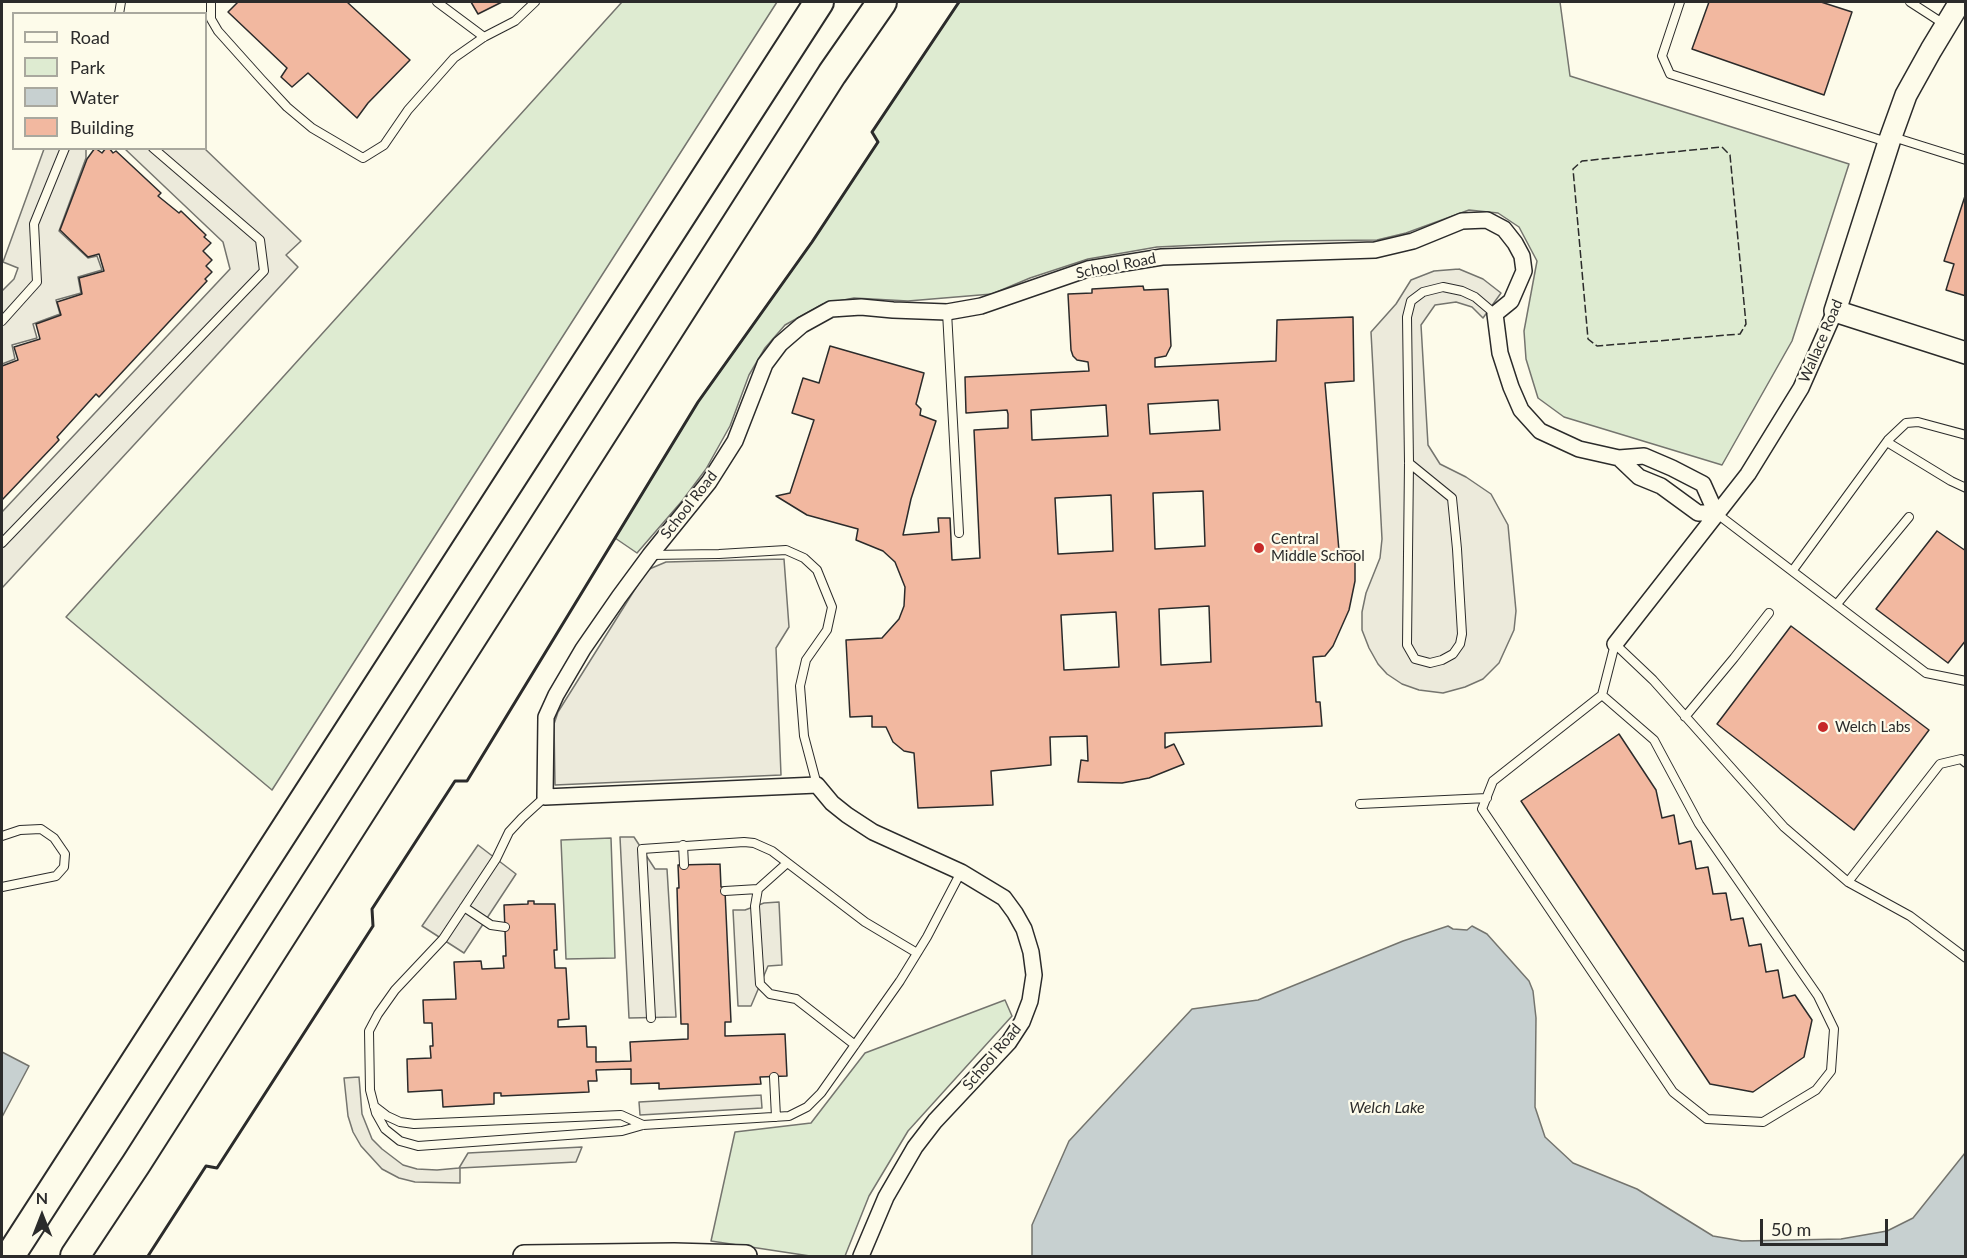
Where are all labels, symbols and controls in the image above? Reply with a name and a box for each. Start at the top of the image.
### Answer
legend [12,12,207,150]
text: Road [70,26,110,48]
text: Park [70,56,105,78]
text: Water [70,86,119,108]
text: Building [70,116,134,138]
street label: School Road [1074,249,1158,283]
street label: Wallace Road [1795,297,1847,385]
street label: School Road [657,467,721,543]
place label: Central Middle School [1271,530,1365,565]
marker: Central Middle School [1252,541,1266,555]
place label: Welch Labs [1835,718,1911,736]
marker: Welch Labs [1816,720,1830,734]
street label: School Road [959,1020,1025,1094]
water label: Welch Lake [1349,1098,1425,1118]
north arrow [12,1186,72,1246]
text: N [36,1188,48,1207]
scale bar [1763,1207,1890,1245]
text: 50 m [1771,1218,1811,1240]

